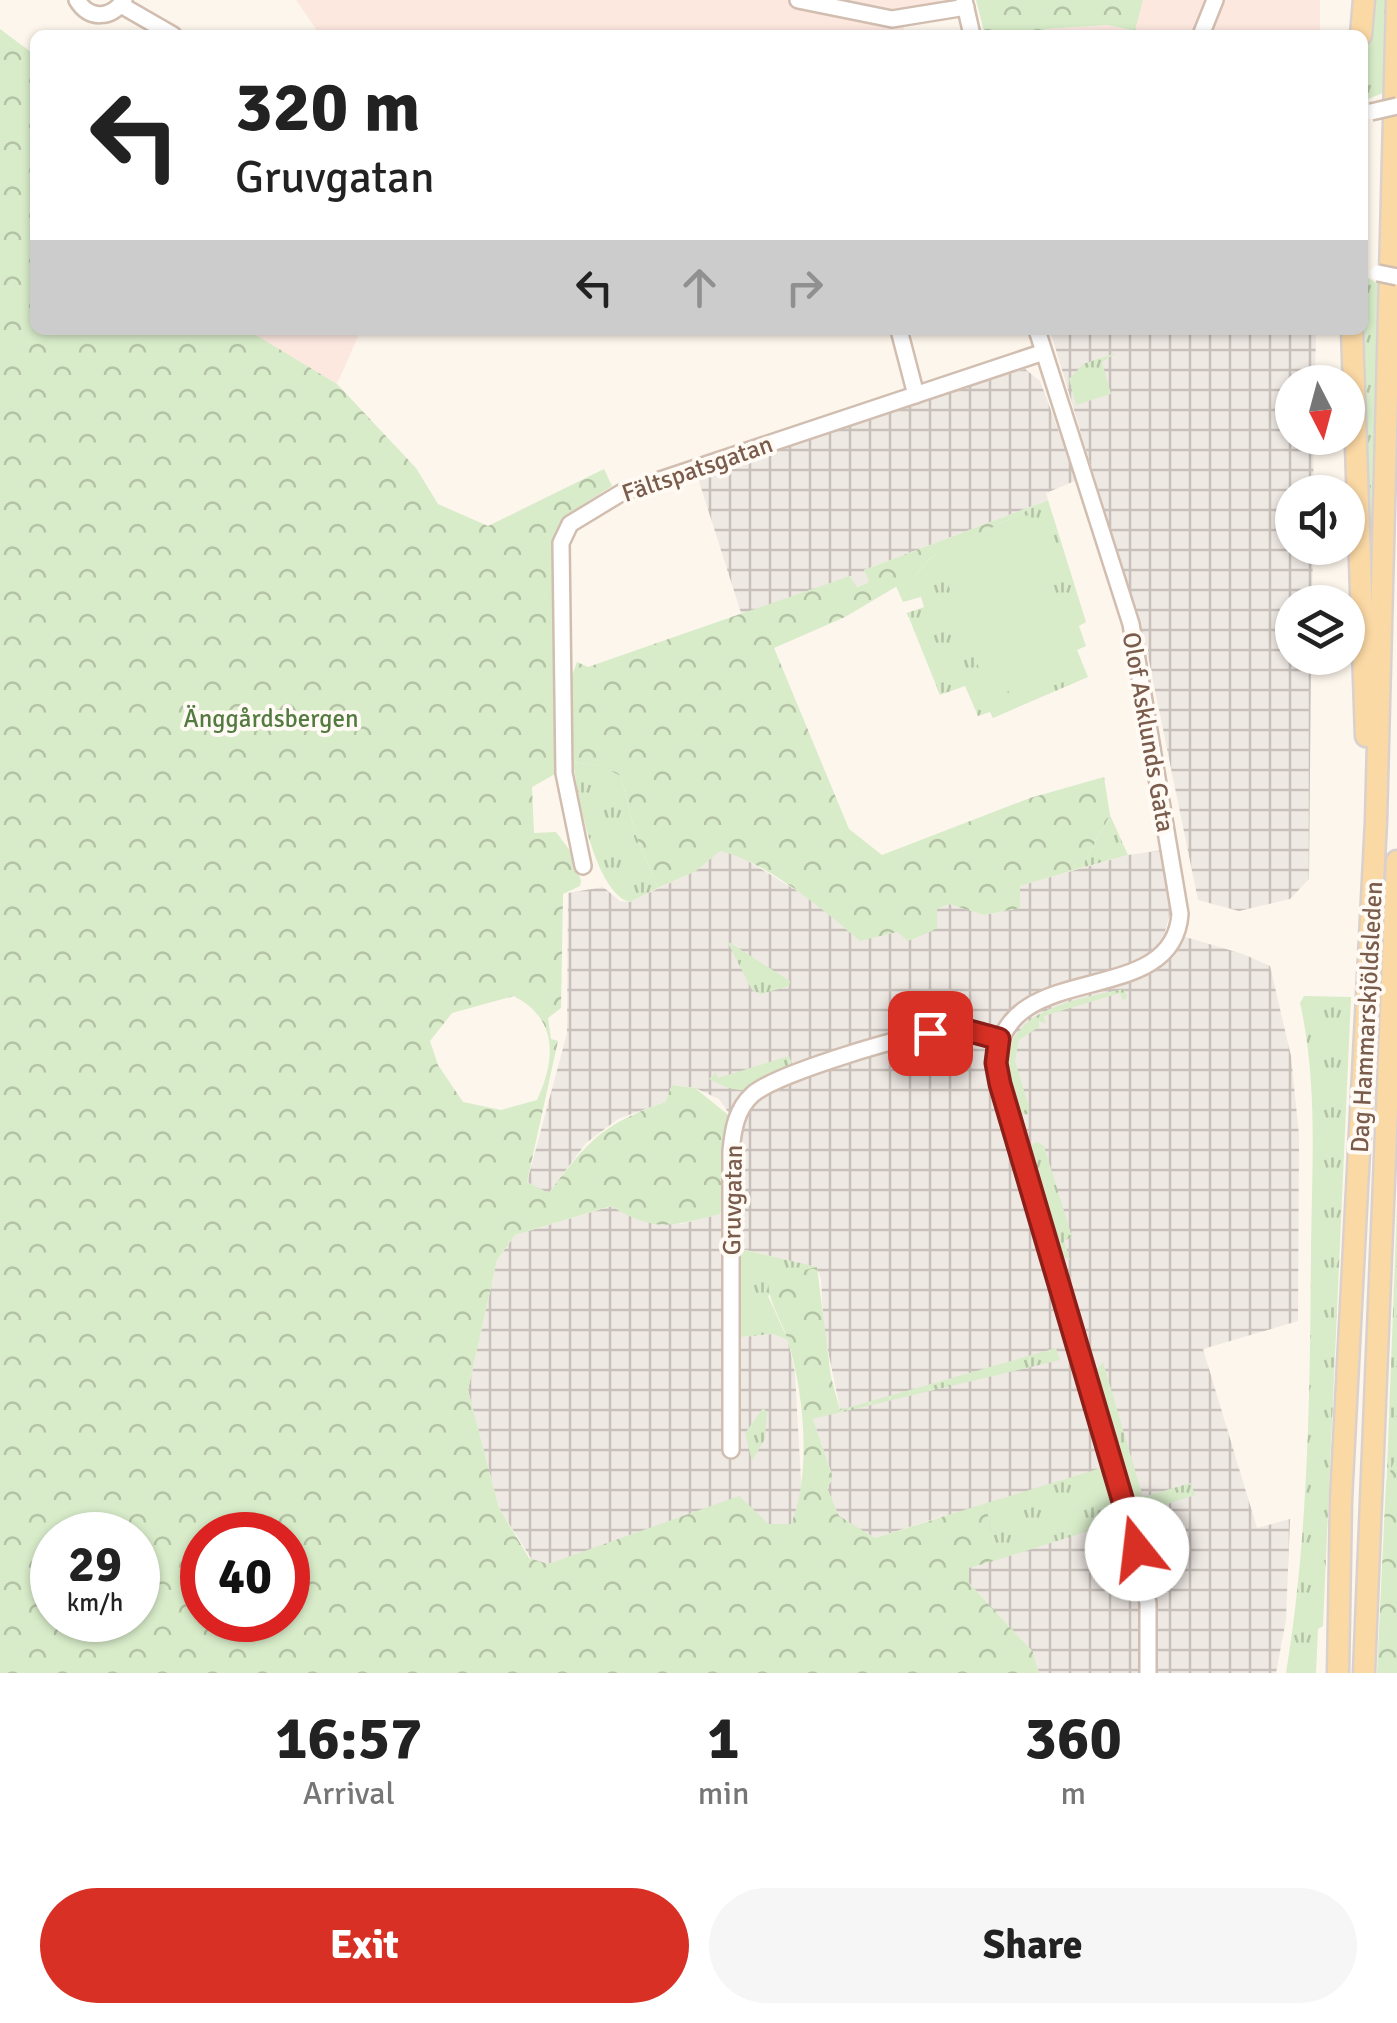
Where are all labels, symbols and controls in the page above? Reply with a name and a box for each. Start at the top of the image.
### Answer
text: 320 m [235,64,420,150]
icon: left [70,70,200,200]
text: Gruvgatan [235,150,434,205]
icon: left [567,260,622,315]
icon: ahead [672,260,727,315]
icon: right [777,260,832,315]
north arrow [1275,365,1365,455]
map controls [1275,365,1365,675]
street label: Fältspatsgatan [618,428,777,509]
button: sound [1275,475,1365,565]
button: layers [1275,585,1365,675]
street label: Olof Asklunds Gata [1116,630,1181,835]
park label: Änggårdsbergen [183,703,359,734]
street label: Dag Hammarskjöldsleden [1344,880,1389,1154]
pin [888,991,973,1076]
icon: arrive [903,1006,958,1061]
street label: Gruvgatan [716,1144,749,1256]
position arrow [1085,1497,1189,1601]
speed limit sign: 40 [180,1512,310,1642]
text: 29 [68,1534,122,1596]
text: km/h [67,1587,123,1618]
text: 16:57 [275,1702,423,1776]
text: 1 [707,1702,740,1776]
text: 360 [1025,1702,1122,1776]
text: Arrival [303,1774,395,1813]
text: min [698,1774,749,1813]
text: m [1060,1774,1086,1813]
button: Exit [40,1888,689,2003]
button: Share [709,1888,1357,2003]

